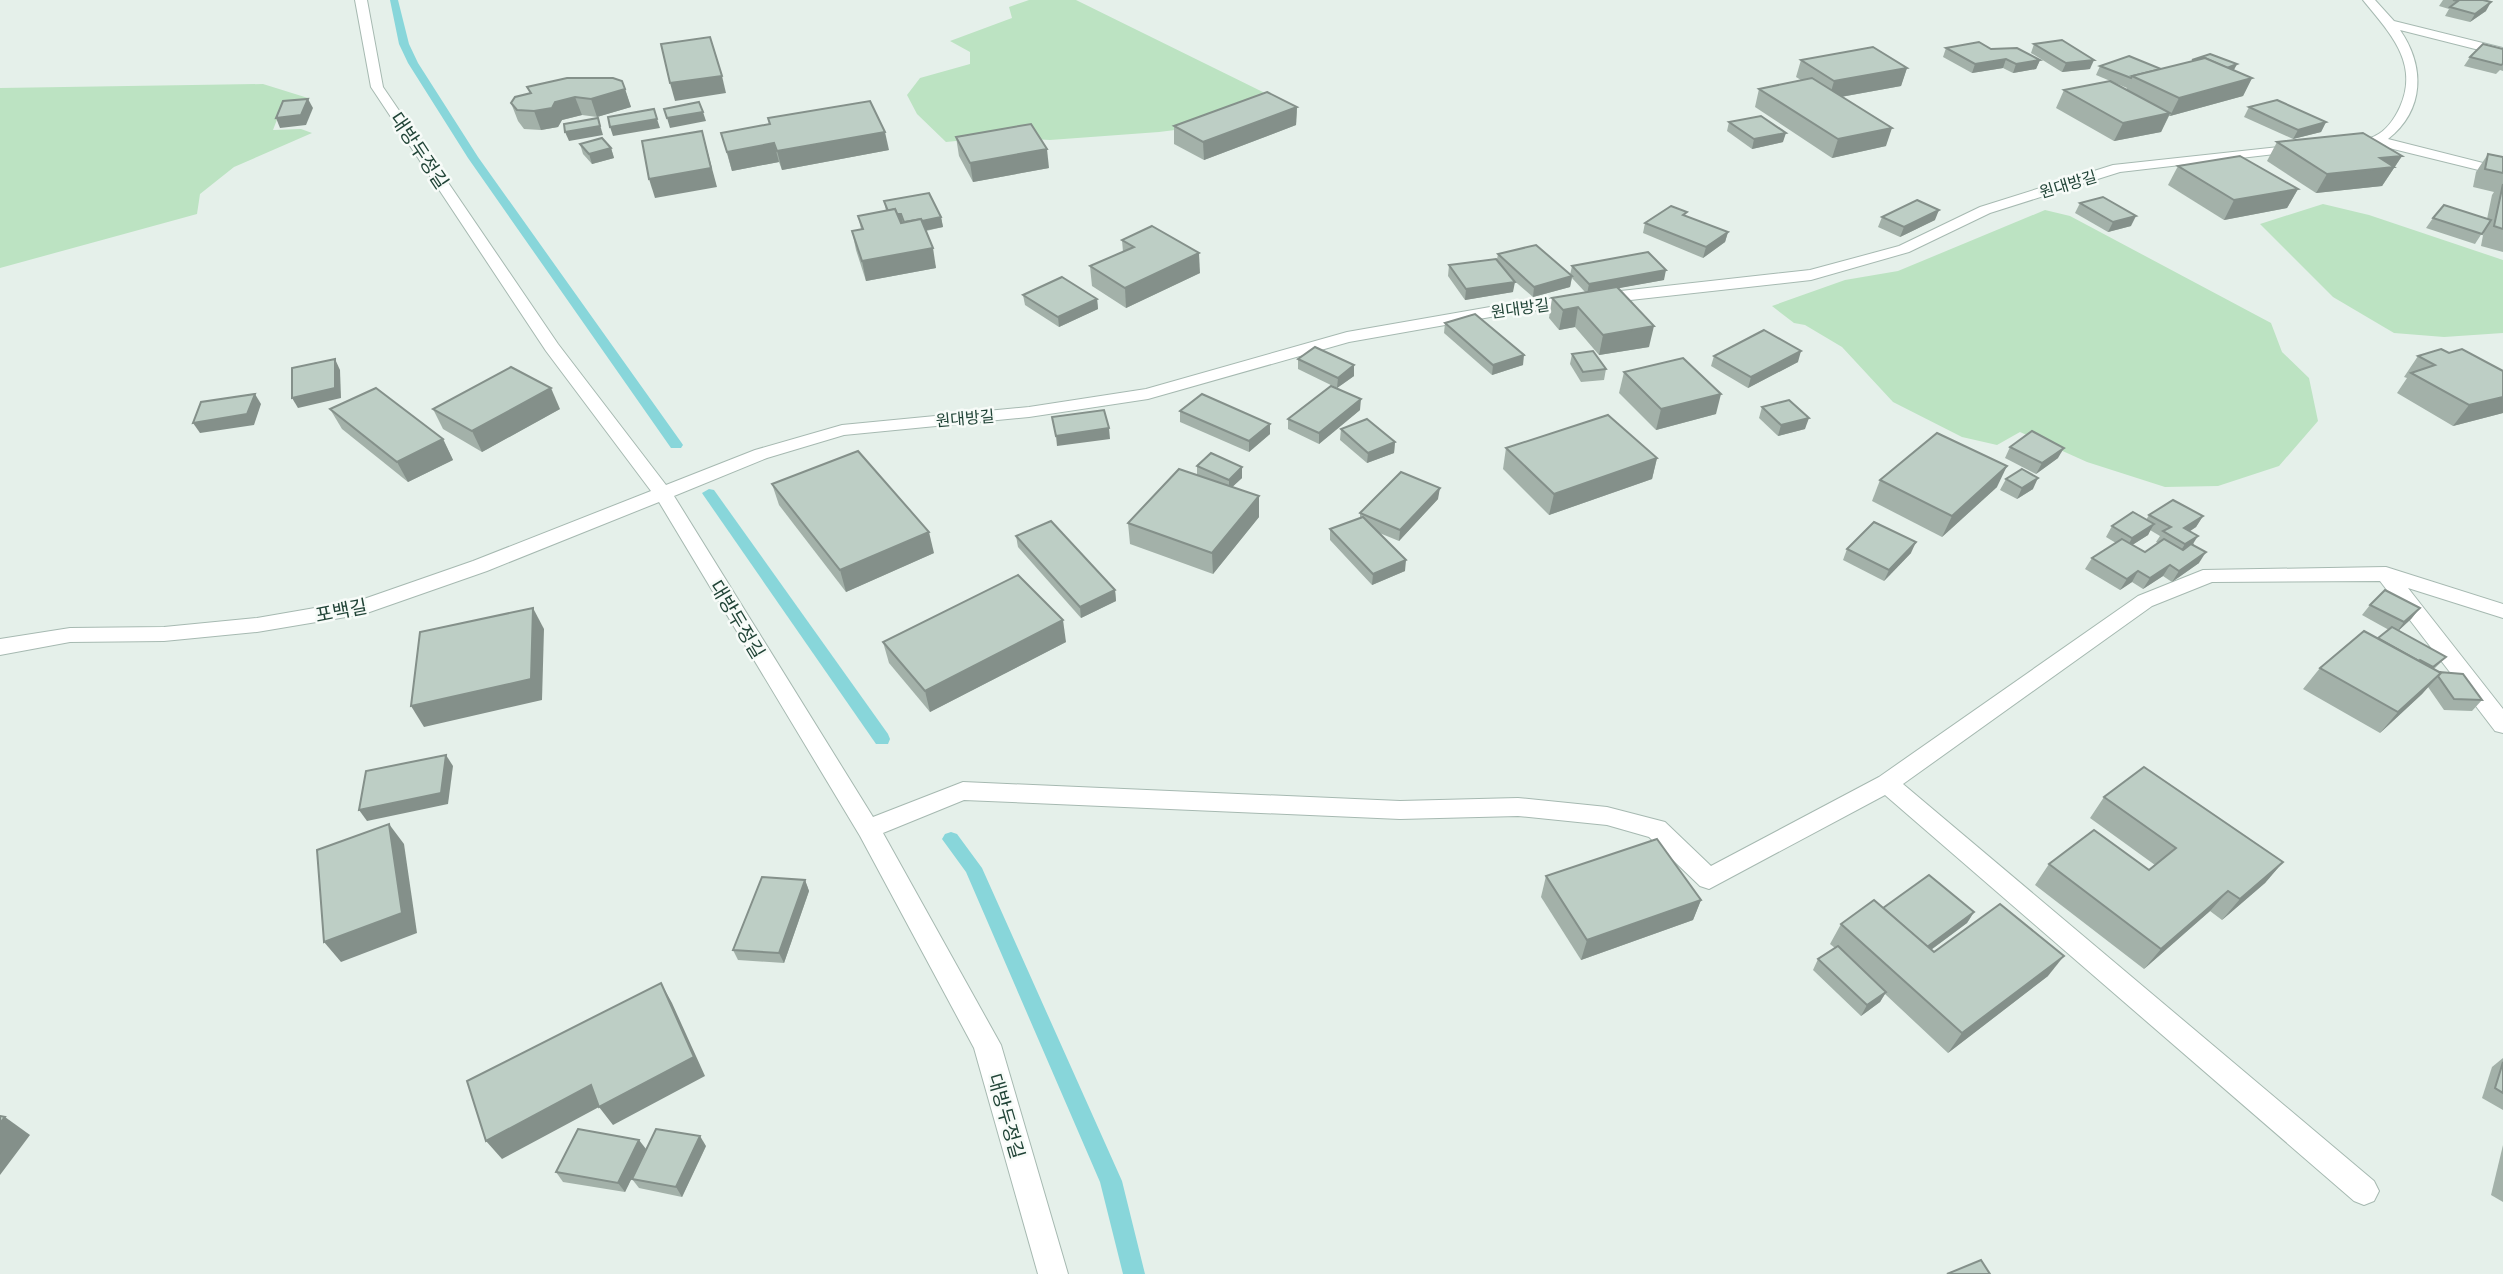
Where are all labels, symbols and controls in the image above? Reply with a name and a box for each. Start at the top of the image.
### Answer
street label: 대방두정길 [384,106,456,194]
street label: 원대방길 [2036,164,2100,204]
street label: 원대방길 [1489,292,1551,324]
street label: 원대방길 [935,403,995,433]
street label: 대방두정길 [703,574,773,664]
street label: 포백길 [312,591,370,629]
street label: 대방두정길 [981,1070,1033,1162]

